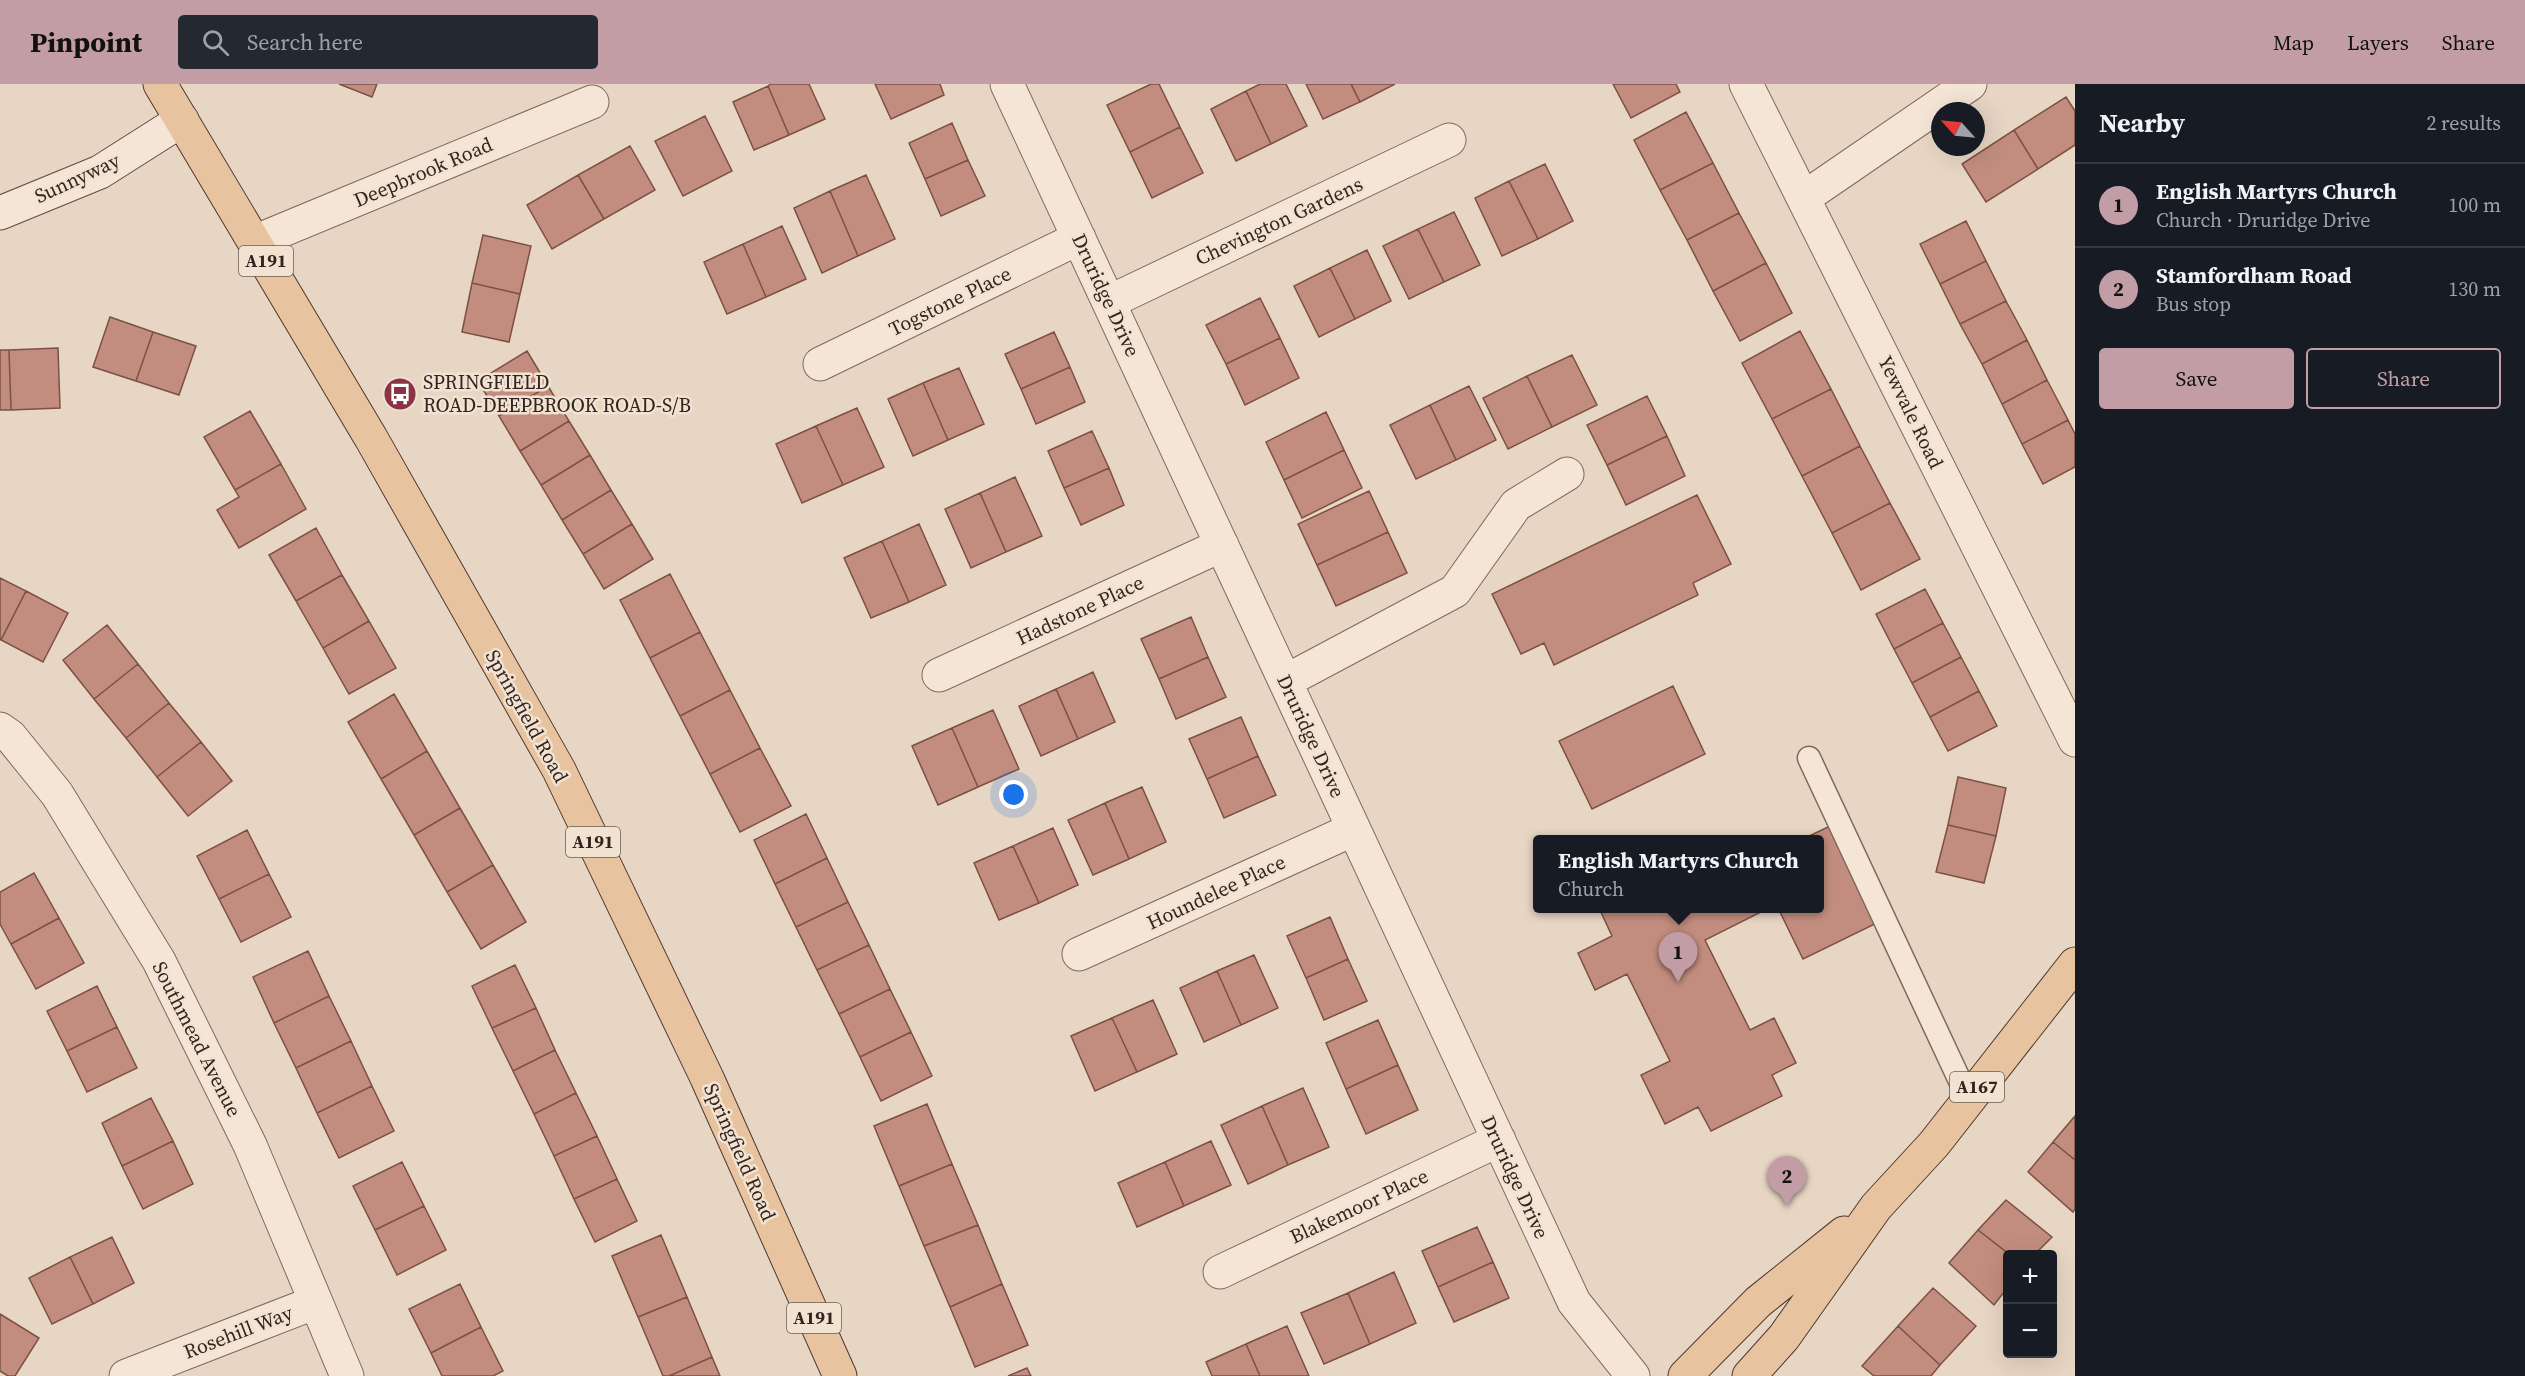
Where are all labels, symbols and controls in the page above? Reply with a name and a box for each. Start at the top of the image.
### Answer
search box [178,15,598,69]
text: Pinpoint [30,23,142,61]
icon: search [199,26,232,59]
text: Search here [247,27,363,57]
text: Map [2273,28,2314,57]
text: Layers [2347,28,2409,57]
text: Share [2442,28,2495,57]
north arrow [1931,102,1985,156]
text: Nearby [2099,105,2185,141]
text: 2 results [2426,109,2501,137]
street label: Deepbrook Road [349,130,497,214]
street label: Sunnyway [30,146,125,210]
street label: Chevington Gardens [1191,170,1367,272]
text: English Martyrs Church [2156,176,2397,206]
text: 1 [2113,191,2124,219]
text: 100 m [2448,191,2501,219]
text: Church · Druridge Drive [2156,206,2370,234]
street label: Druridge Drive [1065,229,1147,361]
road number: A191 [239,246,293,276]
street label: Togstone Place [884,259,1016,343]
text: Stamfordham Road [2156,260,2352,290]
text: 2 [2113,275,2124,303]
text: 130 m [2448,275,2501,303]
text: Bus stop [2156,290,2231,318]
button: Save [2099,348,2294,409]
button: Share [2306,348,2501,409]
street label: Yewvale Road [1872,351,1951,474]
place label: SPRINGFIELD ROAD-DEEPBROOK ROAD-S/B [423,368,691,419]
bus stop icon: SPRINGFIELD ROAD-DEEPBROOK ROAD-S/B [382,376,418,412]
street label: Hadstone Place [1012,568,1148,652]
street label: Springfield Road [479,644,575,788]
street label: Druridge Drive [1270,670,1352,802]
your location [999,780,1028,809]
road number: A191 [566,827,620,857]
popup [1533,835,1824,913]
text: English Martyrs Church [1558,845,1799,875]
street label: Houndelee Place [1142,848,1290,936]
text: Church [1558,875,1624,903]
pin: 1 [1658,932,1698,982]
street label: Southmead Avenue [146,956,248,1122]
road number: A167 [1950,1072,2004,1102]
street label: Springfield Road [697,1079,783,1226]
street label: Druridge Drive [1474,1111,1556,1243]
pin: 2 [1768,1156,1806,1206]
street label: Blakemoor Place [1285,1162,1433,1250]
map controls [2003,1250,2057,1358]
button: + [2003,1250,2057,1304]
street label: Rosehill Way [180,1298,297,1366]
road number: A191 [787,1303,841,1333]
button: − [2003,1304,2057,1358]

